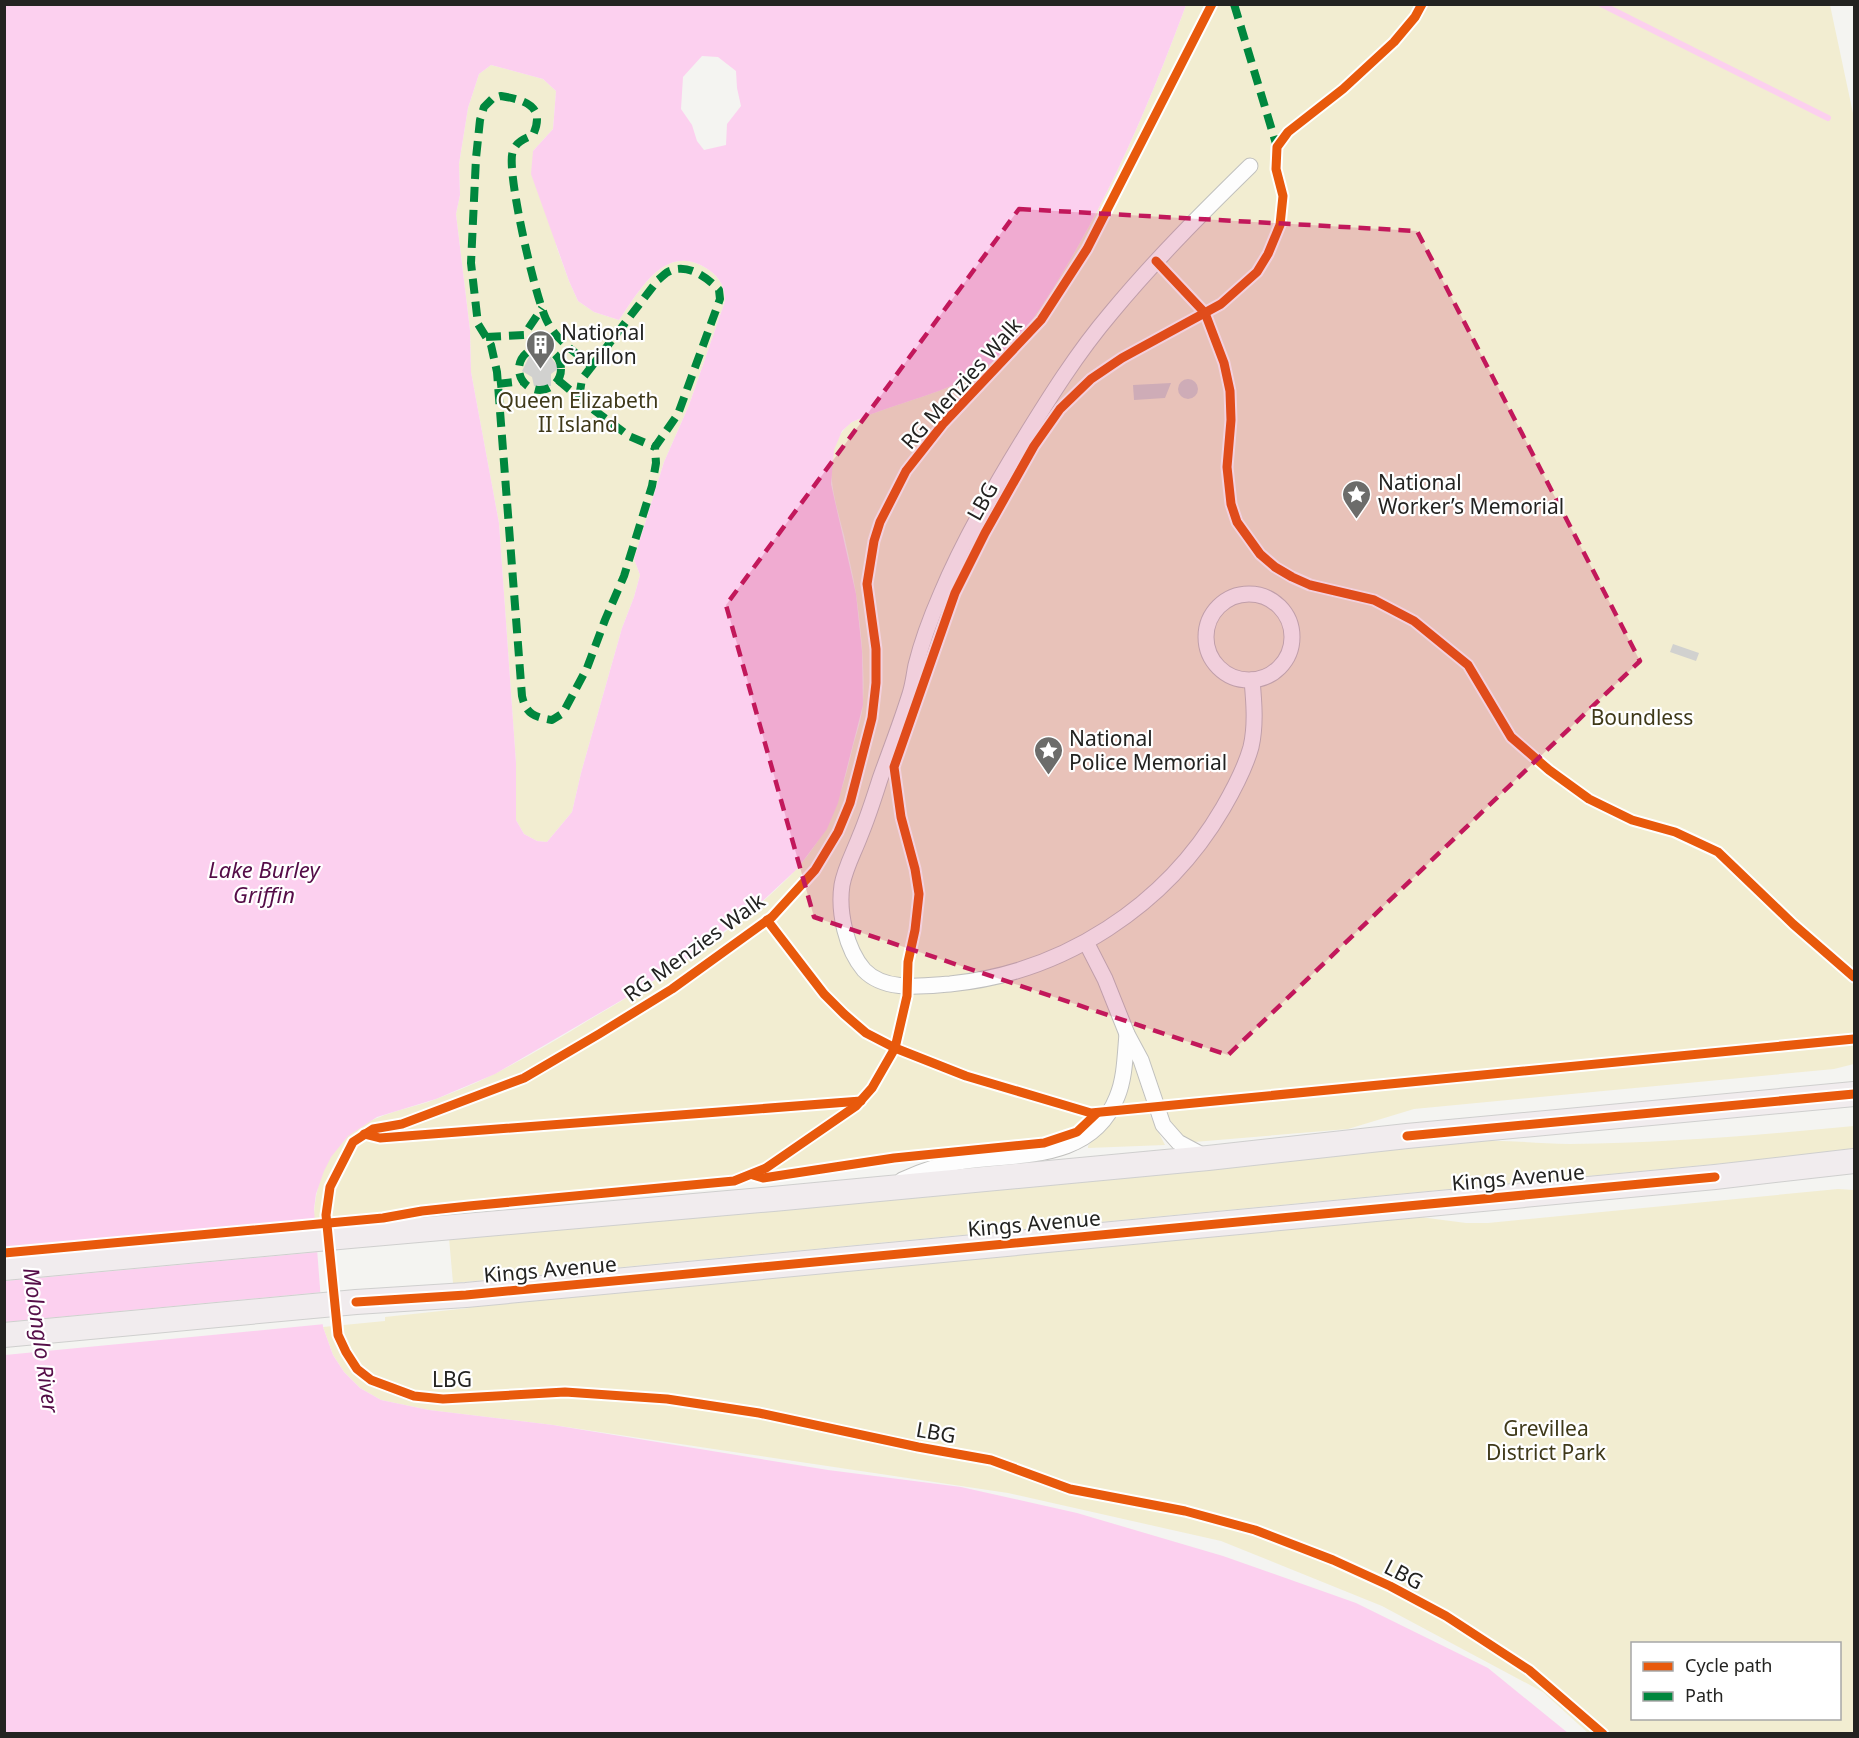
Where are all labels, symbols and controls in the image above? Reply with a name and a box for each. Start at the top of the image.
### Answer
street label: RG Menzies Walk [894,311,1028,455]
place label: National Carillon [561,318,645,370]
building icon: National Carillon [524,328,556,370]
park label: Queen Elizabeth II Island [498,386,659,438]
place label: National Worker’s Memorial [1378,468,1564,520]
street label: LBG [960,477,1004,525]
place icon: National Worker’s Memorial [1341,478,1373,520]
park label: Boundless [1591,703,1693,731]
place label: National Police Memorial [1069,724,1227,776]
place icon: National Police Memorial [1032,734,1064,776]
water label: Lake Burley Griffin [208,854,321,909]
street label: RG Menzies Walk [618,886,771,1008]
street label: Kings Avenue [1450,1157,1586,1197]
street label: Kings Avenue [966,1203,1102,1243]
street label: Kings Avenue [482,1249,618,1289]
water label: Molonglo River [17,1265,67,1416]
street label: LBG [432,1365,472,1393]
park label: Grevillea District Park [1486,1414,1607,1466]
street label: LBG [914,1415,958,1449]
street label: LBG [1380,1552,1428,1596]
legend [1631,1642,1841,1720]
text: Cycle path [1685,1653,1772,1677]
text: Path [1685,1683,1724,1707]

